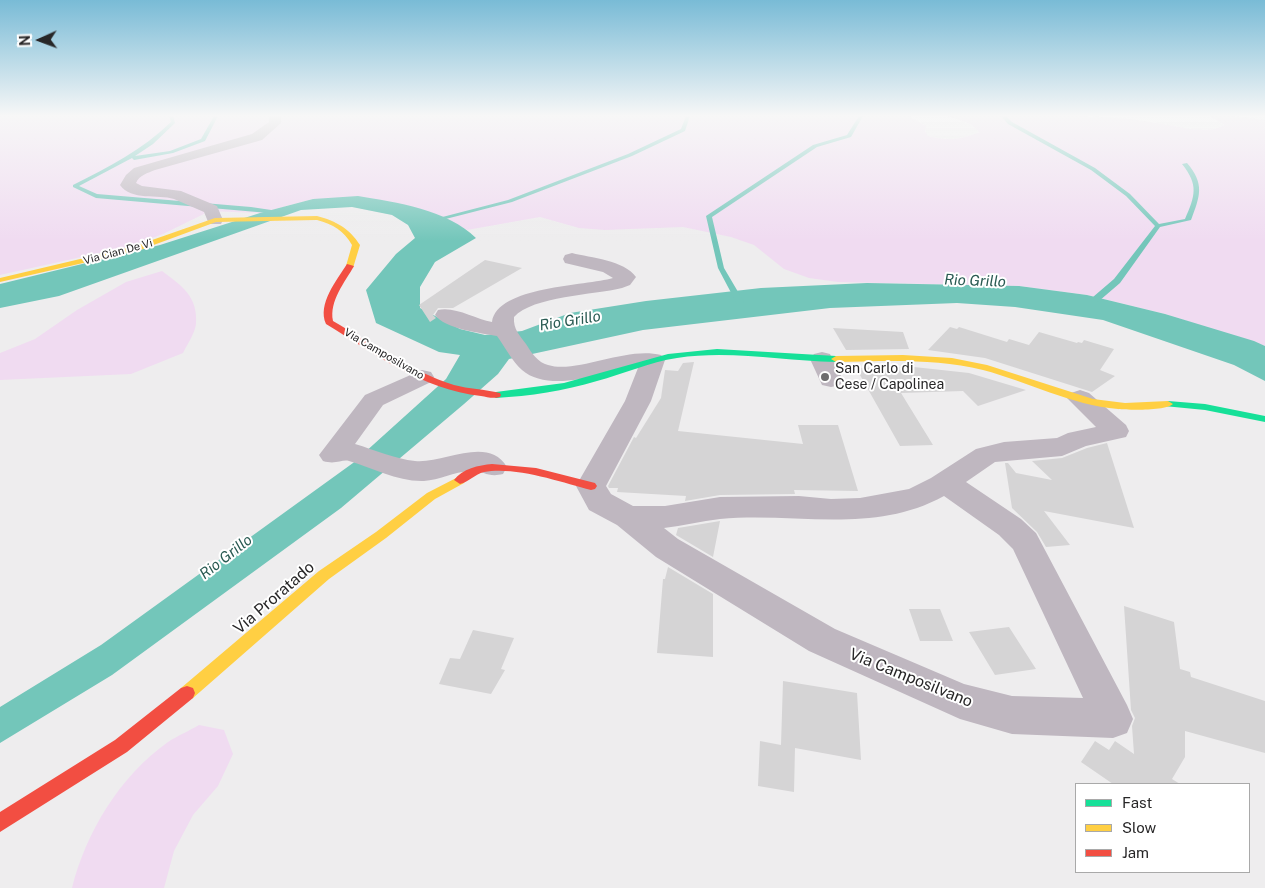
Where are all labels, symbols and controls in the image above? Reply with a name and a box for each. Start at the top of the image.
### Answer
north arrow [15,15,65,65]
text: N [17,35,33,46]
street label: Via Cian De Vi [82,236,154,268]
water label: Rio Grillo [944,271,1006,291]
water label: Rio Grillo [538,307,602,335]
street label: Via Camposilvano [342,326,426,382]
place label: San Carlo di Cese / Capolinea [835,361,944,394]
marker: San Carlo di Cese / Capolinea [819,371,831,383]
water label: Rio Grillo [196,531,256,583]
street label: Via Proratado [230,558,318,638]
street label: Via Camposilvano [847,645,975,711]
legend [1075,783,1250,873]
text: Fast [1122,794,1152,811]
text: Slow [1122,819,1156,836]
text: Jam [1122,844,1149,861]

